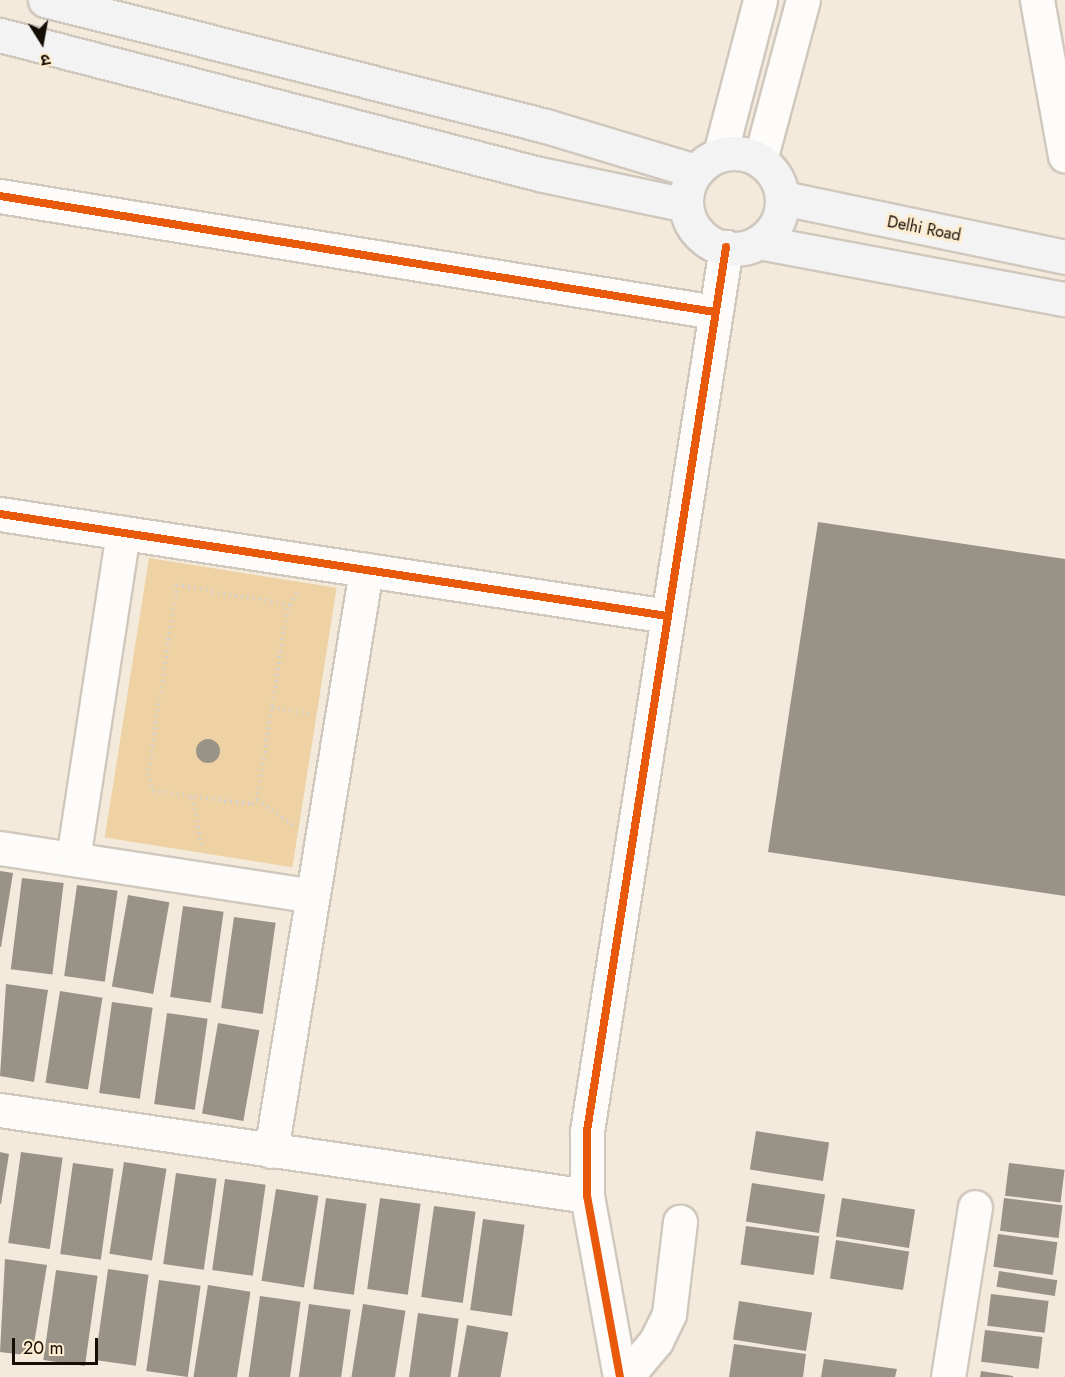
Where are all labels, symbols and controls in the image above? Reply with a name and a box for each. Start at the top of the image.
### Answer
north arrow [12,12,72,72]
text: उ [39,48,52,72]
street label: Delhi Road [886,212,962,246]
scale bar [15,1326,100,1364]
text: 20 m [23,1335,63,1361]

